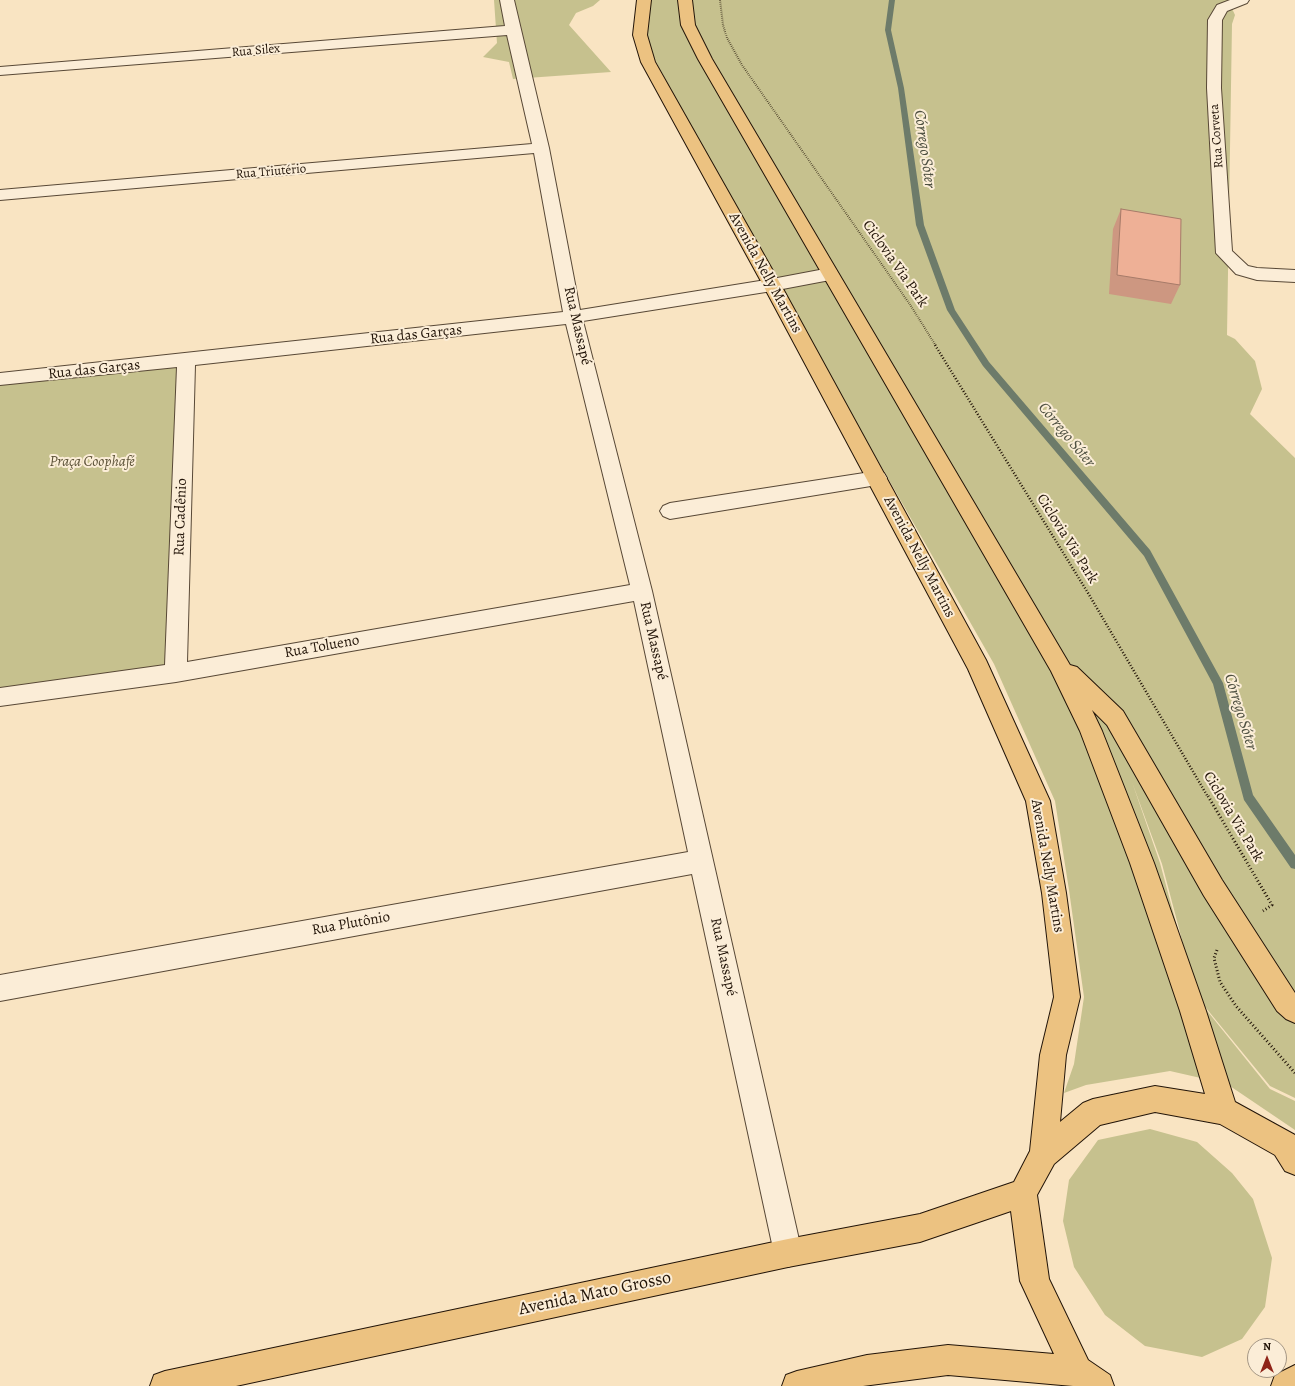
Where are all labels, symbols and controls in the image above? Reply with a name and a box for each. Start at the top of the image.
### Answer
street label: Rua Silex [231,41,281,61]
street label: Rua Corveta [1207,103,1227,169]
water label: Córrego Sóter [909,109,939,189]
street label: Rua Triutério [235,161,307,183]
street label: Avenida Nelly Martins [724,210,806,336]
street label: Ciclovia Via Park [858,217,932,311]
street label: Rua Massapé [559,285,595,367]
street label: Rua das Garças [369,321,463,349]
street label: Rua das Garças [47,356,141,384]
water label: Córrego Sóter [1033,399,1099,471]
park label: Praça Coophafé [49,453,135,471]
street label: Rua Cadênio [171,478,191,556]
street label: Ciclovia Via Park [1032,491,1102,587]
street label: Avenida Nelly Martins [879,493,959,621]
street label: Rua Massapé [635,600,671,682]
street label: Rua Tolueno [283,632,361,662]
water label: Córrego Sóter [1219,672,1261,752]
street label: Ciclovia Via Park [1199,769,1267,865]
street label: Avenida Nelly Martins [1026,798,1068,934]
street label: Rua Plutônio [310,908,392,940]
street label: Rua Massapé [706,916,740,998]
street label: Avenida Mato Grosso [517,1267,673,1321]
north arrow [1247,1338,1287,1378]
text: N [1263,1339,1271,1354]

